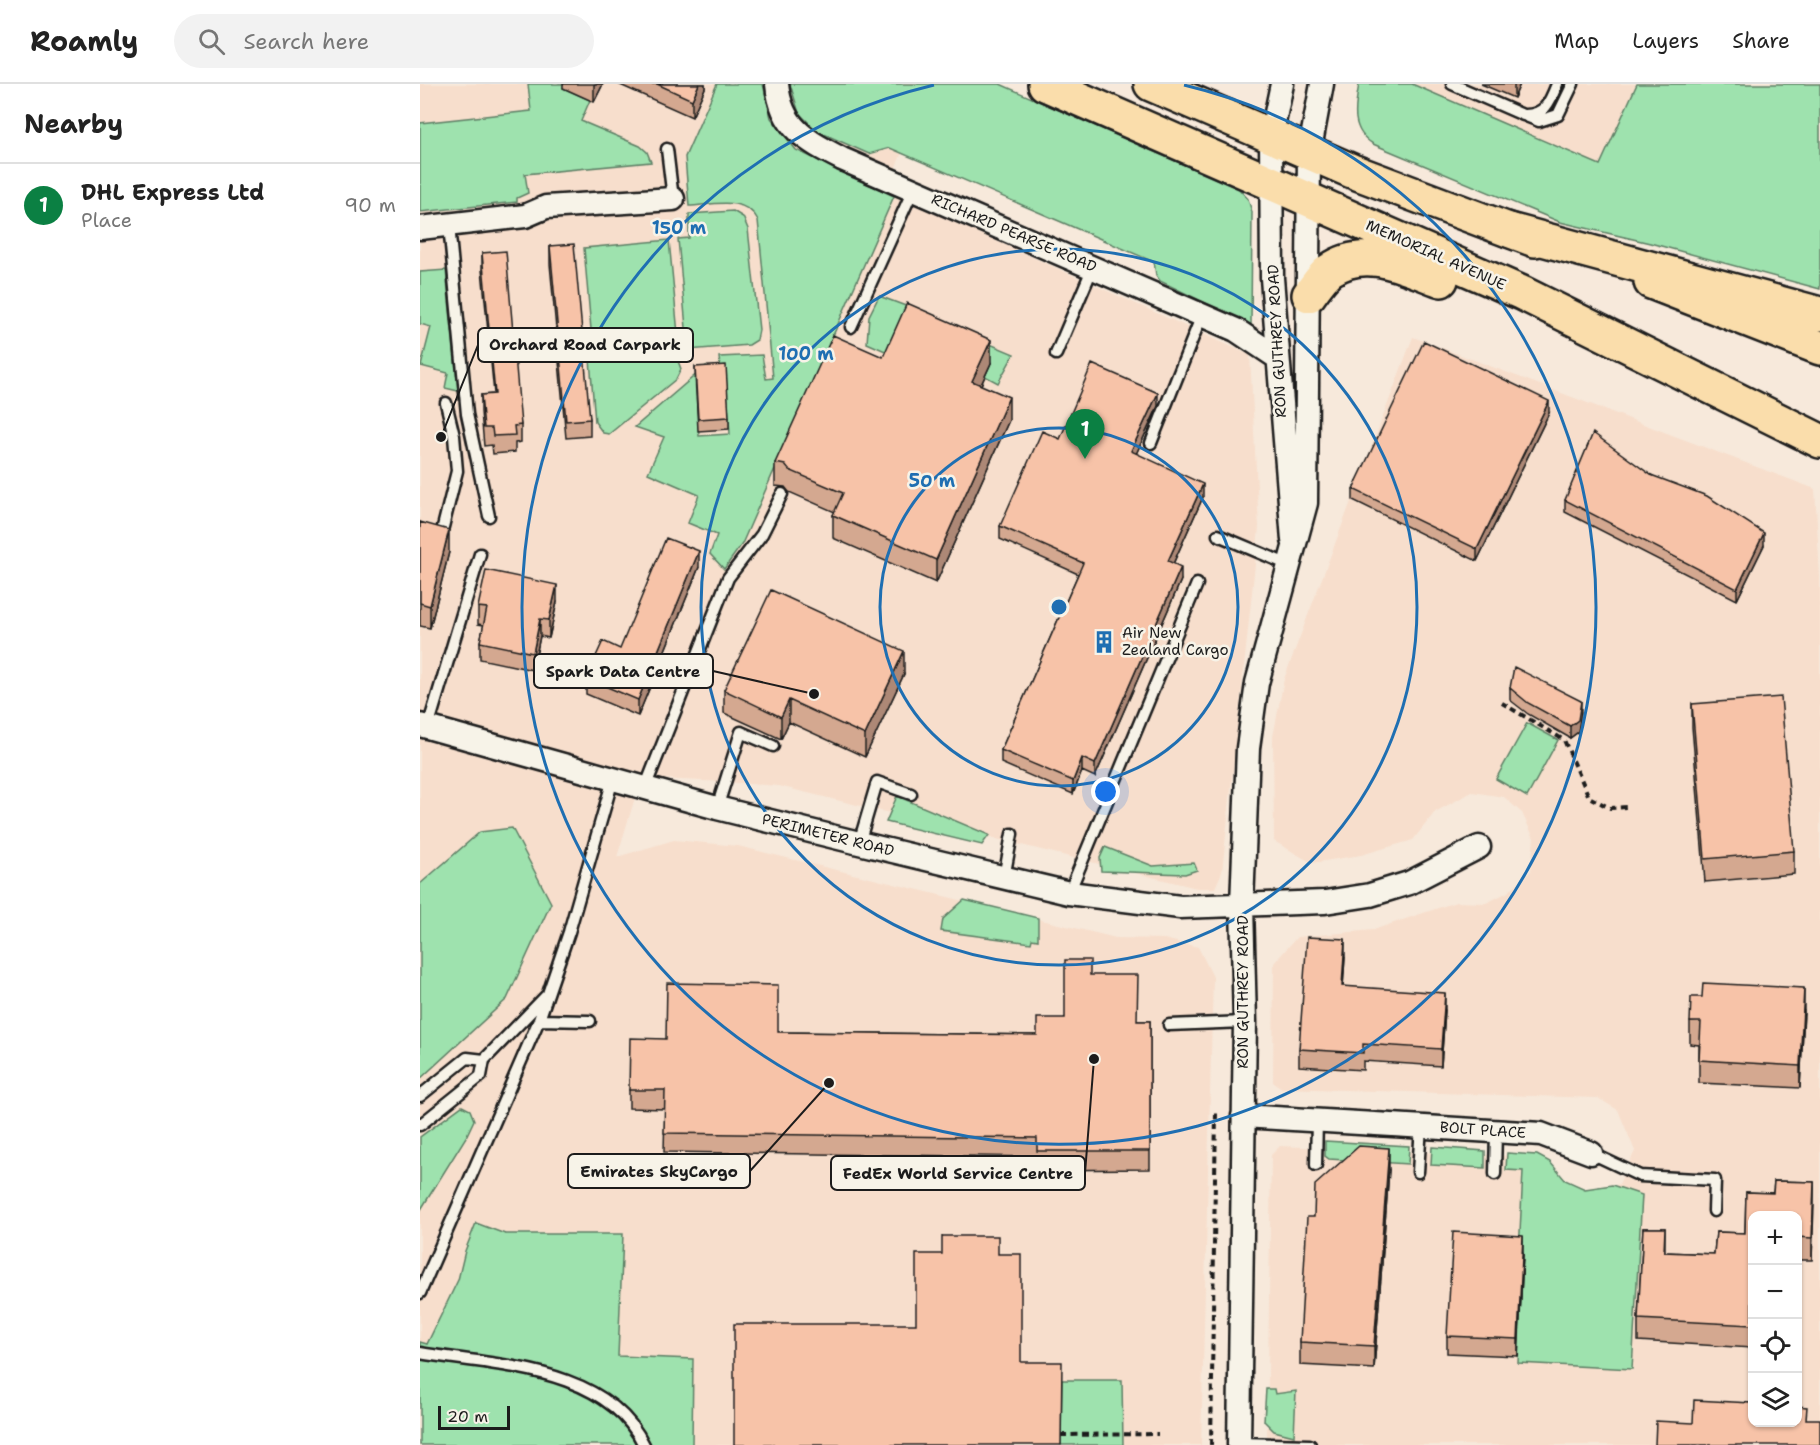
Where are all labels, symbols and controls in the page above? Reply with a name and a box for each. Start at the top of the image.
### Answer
search box [174,14,594,68]
text: Roamly [30,22,138,60]
icon: search [195,25,228,58]
text: Search here [243,27,369,56]
text: Map [1554,27,1599,55]
text: Layers [1632,27,1699,55]
text: Share [1732,27,1790,55]
text: Nearby [24,106,123,141]
text: DHL Express Ltd [81,178,264,207]
street label: RICHARD PEARSE ROAD [928,189,1100,277]
text: 1 [39,192,48,218]
text: 90 m [344,192,396,218]
text: Place [81,207,132,233]
street label: MEMORIAL AVENUE [1363,215,1509,295]
text: 150 m [652,216,707,240]
street label: RON GUTHREY ROAD [1263,264,1291,418]
callout: Orchard Road Carpark [478,328,693,362]
text: Orchard Road Carpark [489,334,681,355]
text: 100 m [778,342,834,366]
pin: 1 [1066,410,1104,459]
text: 50 m [909,469,956,493]
centre of rings [1049,597,1069,617]
place label: Air New Zealand Cargo [1122,623,1228,660]
building icon: Air New Zealand Cargo [1091,629,1117,655]
callout: Spark Data Centre [534,654,713,688]
text: Spark Data Centre [546,661,701,682]
your location [1091,777,1120,806]
street label: PERIMETER ROAD [760,809,896,861]
street label: RON GUTHREY ROAD [1233,915,1253,1069]
street label: BOLT PLACE [1439,1117,1527,1143]
callout: Emirates SkyCargo [568,1154,750,1188]
callout: FedEx World Service Centre [831,1156,1085,1190]
text: Emirates SkyCargo [580,1161,738,1182]
text: FedEx World Service Centre [843,1163,1074,1184]
map controls [1748,1211,1802,1427]
button: + [1748,1211,1802,1265]
button: − [1748,1265,1802,1319]
button: locate [1748,1319,1802,1373]
button: layers [1748,1373,1802,1427]
scale bar [438,1403,510,1430]
text: 20 m [447,1406,488,1427]

